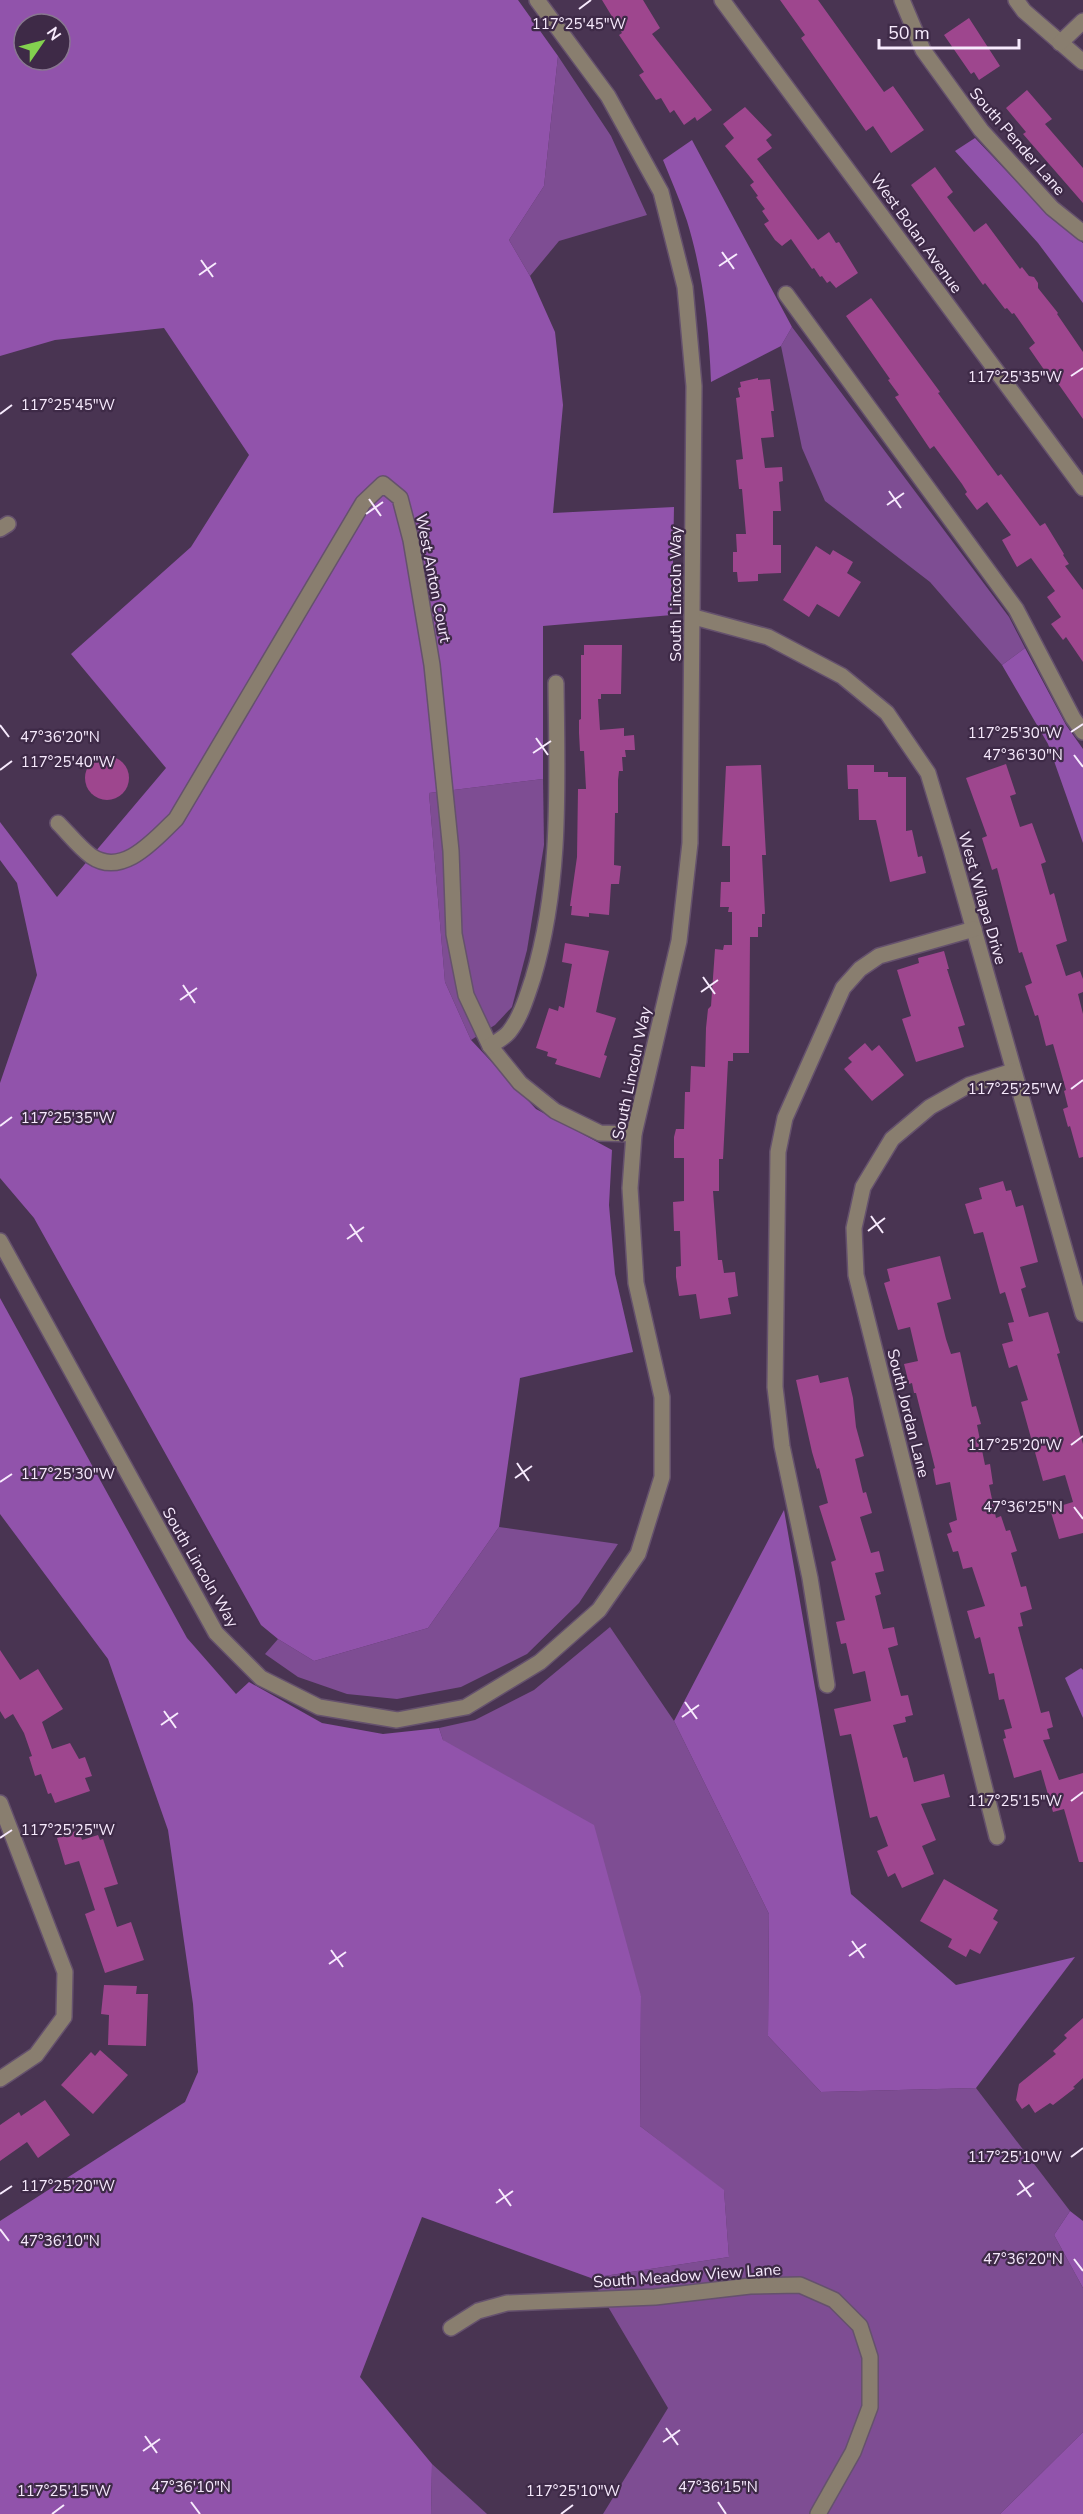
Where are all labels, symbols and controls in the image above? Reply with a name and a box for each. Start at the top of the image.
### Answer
north arrow [12,12,72,72]
scale bar [879,12,1018,50]
text: 117°25'45"W [532,14,627,34]
text: 50 m [888,21,930,45]
text: N [41,23,66,45]
street label: South Pender Lane [964,83,1070,200]
street label: West Bolan Avenue [865,169,967,298]
text: 117°25'35"W [968,367,1063,387]
text: 117°25'45"W [21,395,116,415]
street label: West Anton Court [410,512,456,645]
street label: South Lincoln Way [665,526,687,662]
text: 117°25'30"W [968,723,1063,743]
text: 47°36'20"N [20,727,100,747]
text: 47°36'30"N [983,745,1063,765]
text: 117°25'40"W [21,752,116,772]
street label: West Wilapa Drive [953,829,1011,967]
street label: South Lincoln Way [607,1004,657,1142]
text: 117°25'25"W [968,1079,1063,1099]
text: 117°25'35"W [21,1108,116,1128]
street label: South Jordan Lane [881,1347,935,1480]
text: 117°25'20"W [968,1435,1063,1455]
text: 117°25'30"W [21,1464,116,1484]
text: 47°36'25"N [983,1497,1063,1517]
street label: South Lincoln Way [157,1503,244,1632]
text: 117°25'15"W [968,1791,1063,1811]
text: 117°25'25"W [21,1820,116,1840]
text: 117°25'10"W [968,2147,1063,2167]
text: 117°25'20"W [21,2176,116,2196]
text: 47°36'10"N [20,2231,100,2251]
text: 47°36'20"N [983,2249,1063,2269]
street label: South Meadow View Lane [592,2258,782,2294]
text: 47°36'10"N [151,2477,231,2497]
text: 47°36'15"N [678,2477,758,2497]
text: 117°25'15"W [17,2481,112,2501]
text: 117°25'10"W [526,2481,621,2501]

